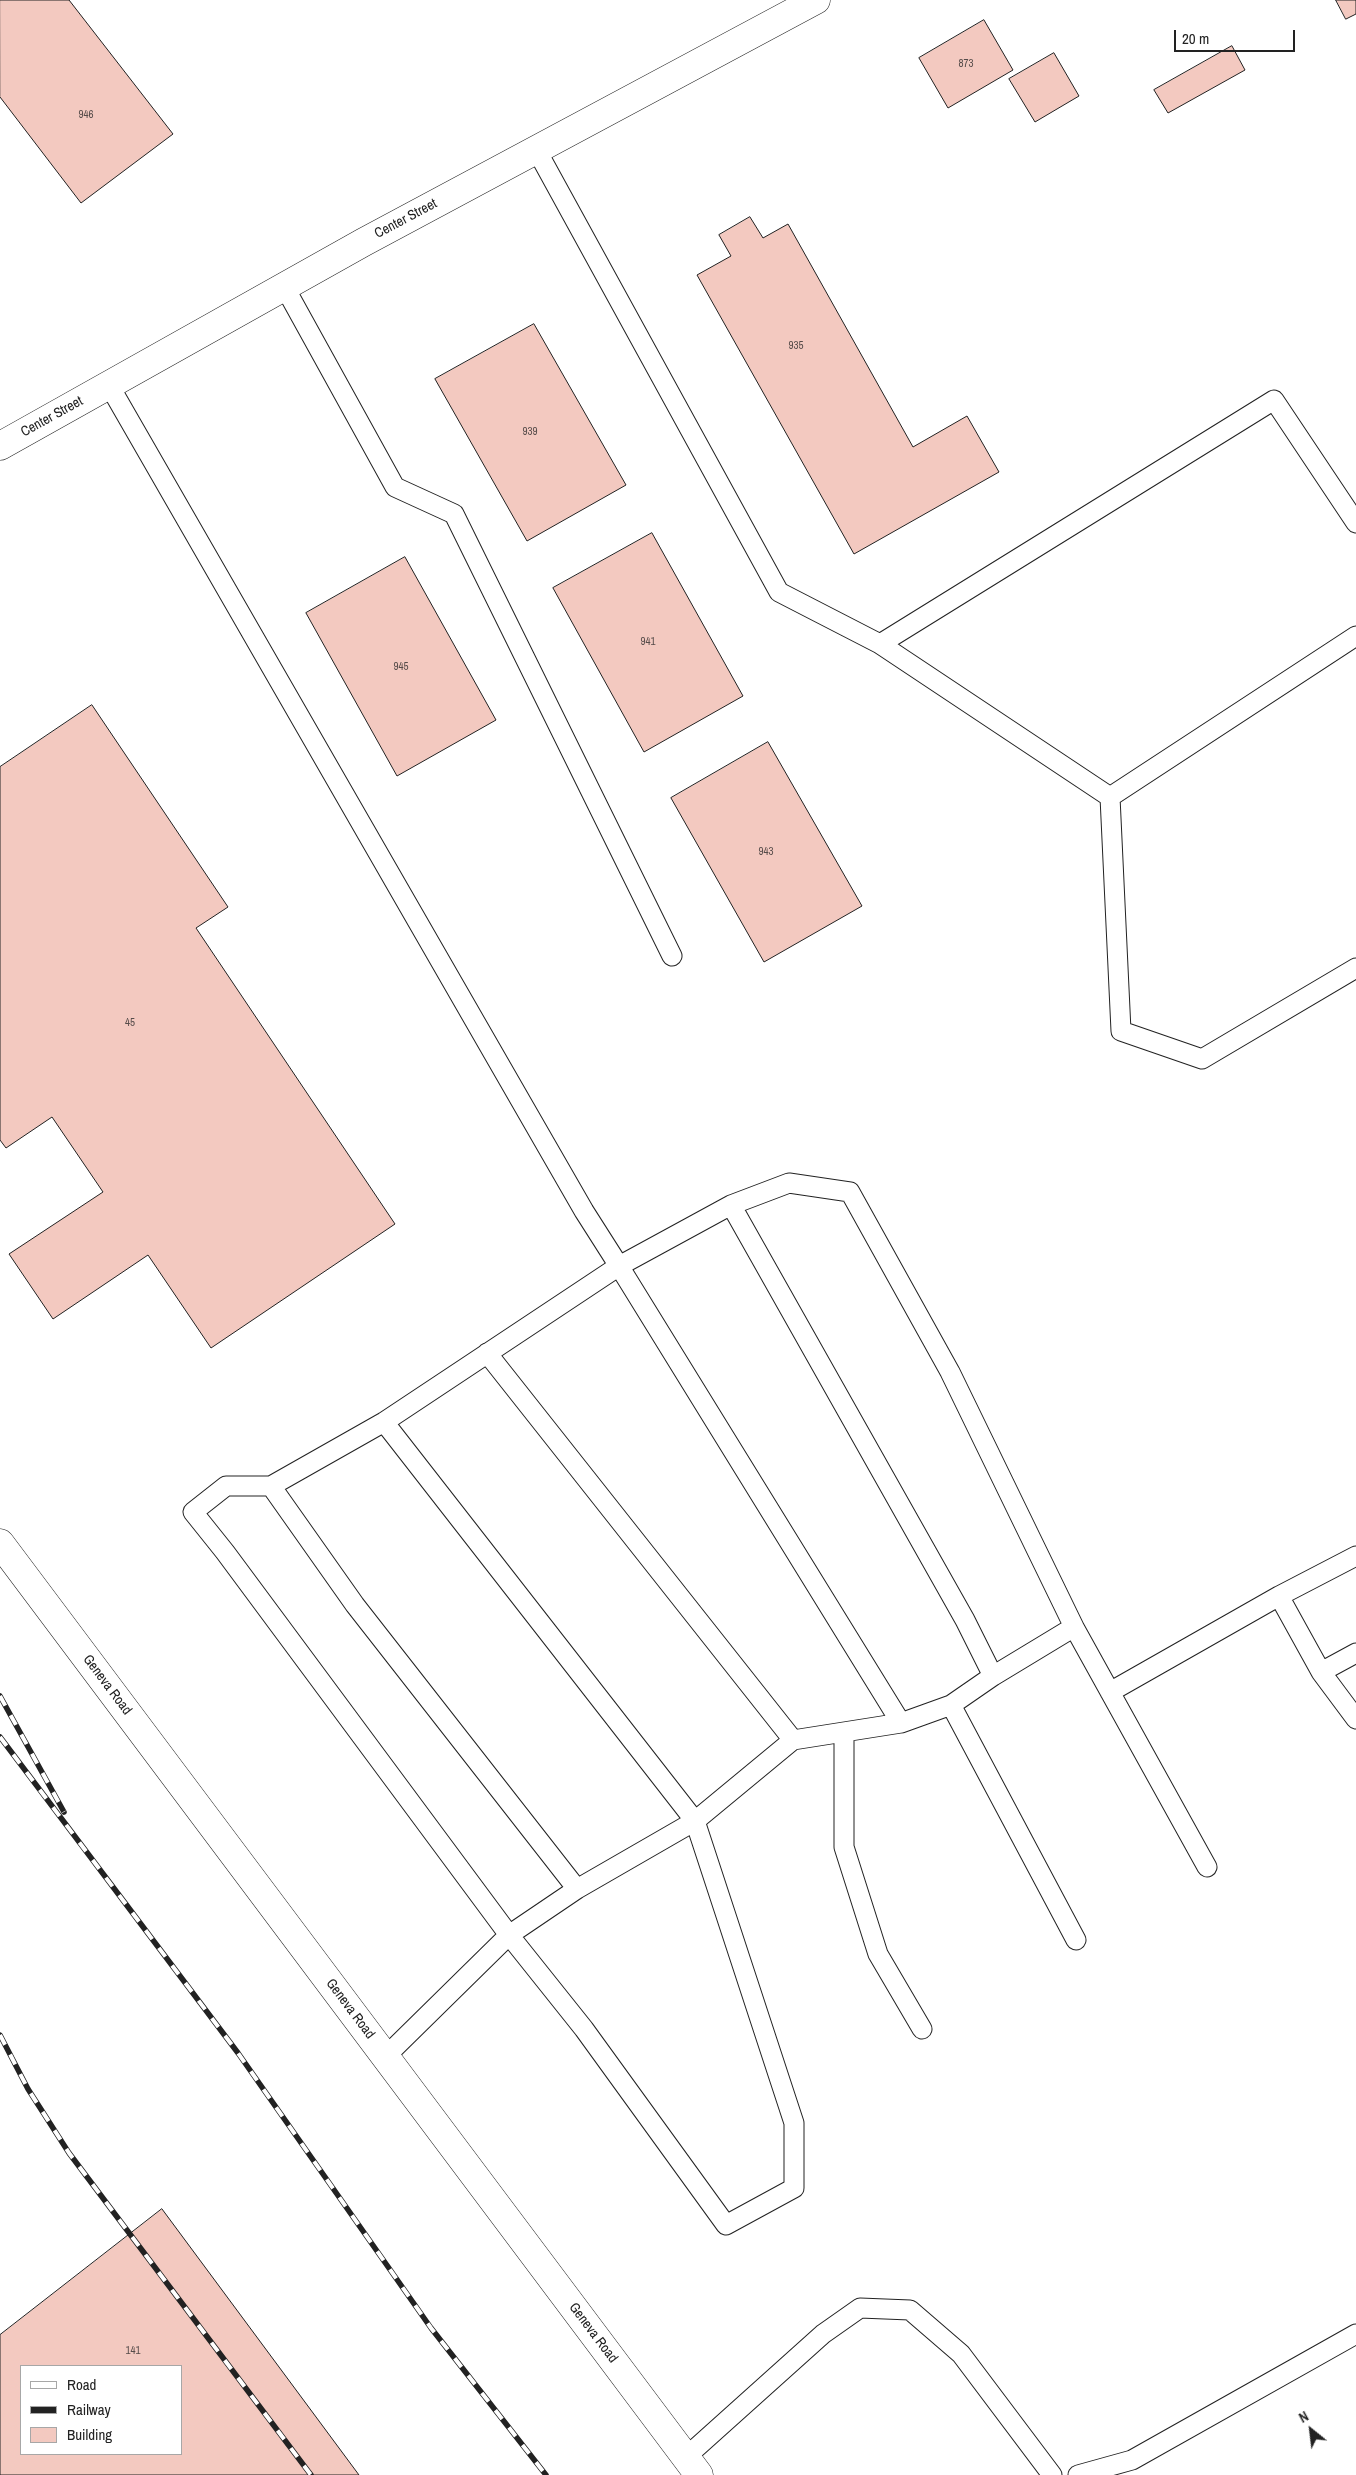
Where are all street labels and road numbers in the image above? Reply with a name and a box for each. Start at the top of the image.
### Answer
street label: Center Street [372,196,440,242]
street label: Center Street [18,393,86,441]
street label: Geneva Road [79,1652,135,1718]
street label: Geneva Road [322,1976,378,2042]
street label: Geneva Road [565,2300,621,2366]

